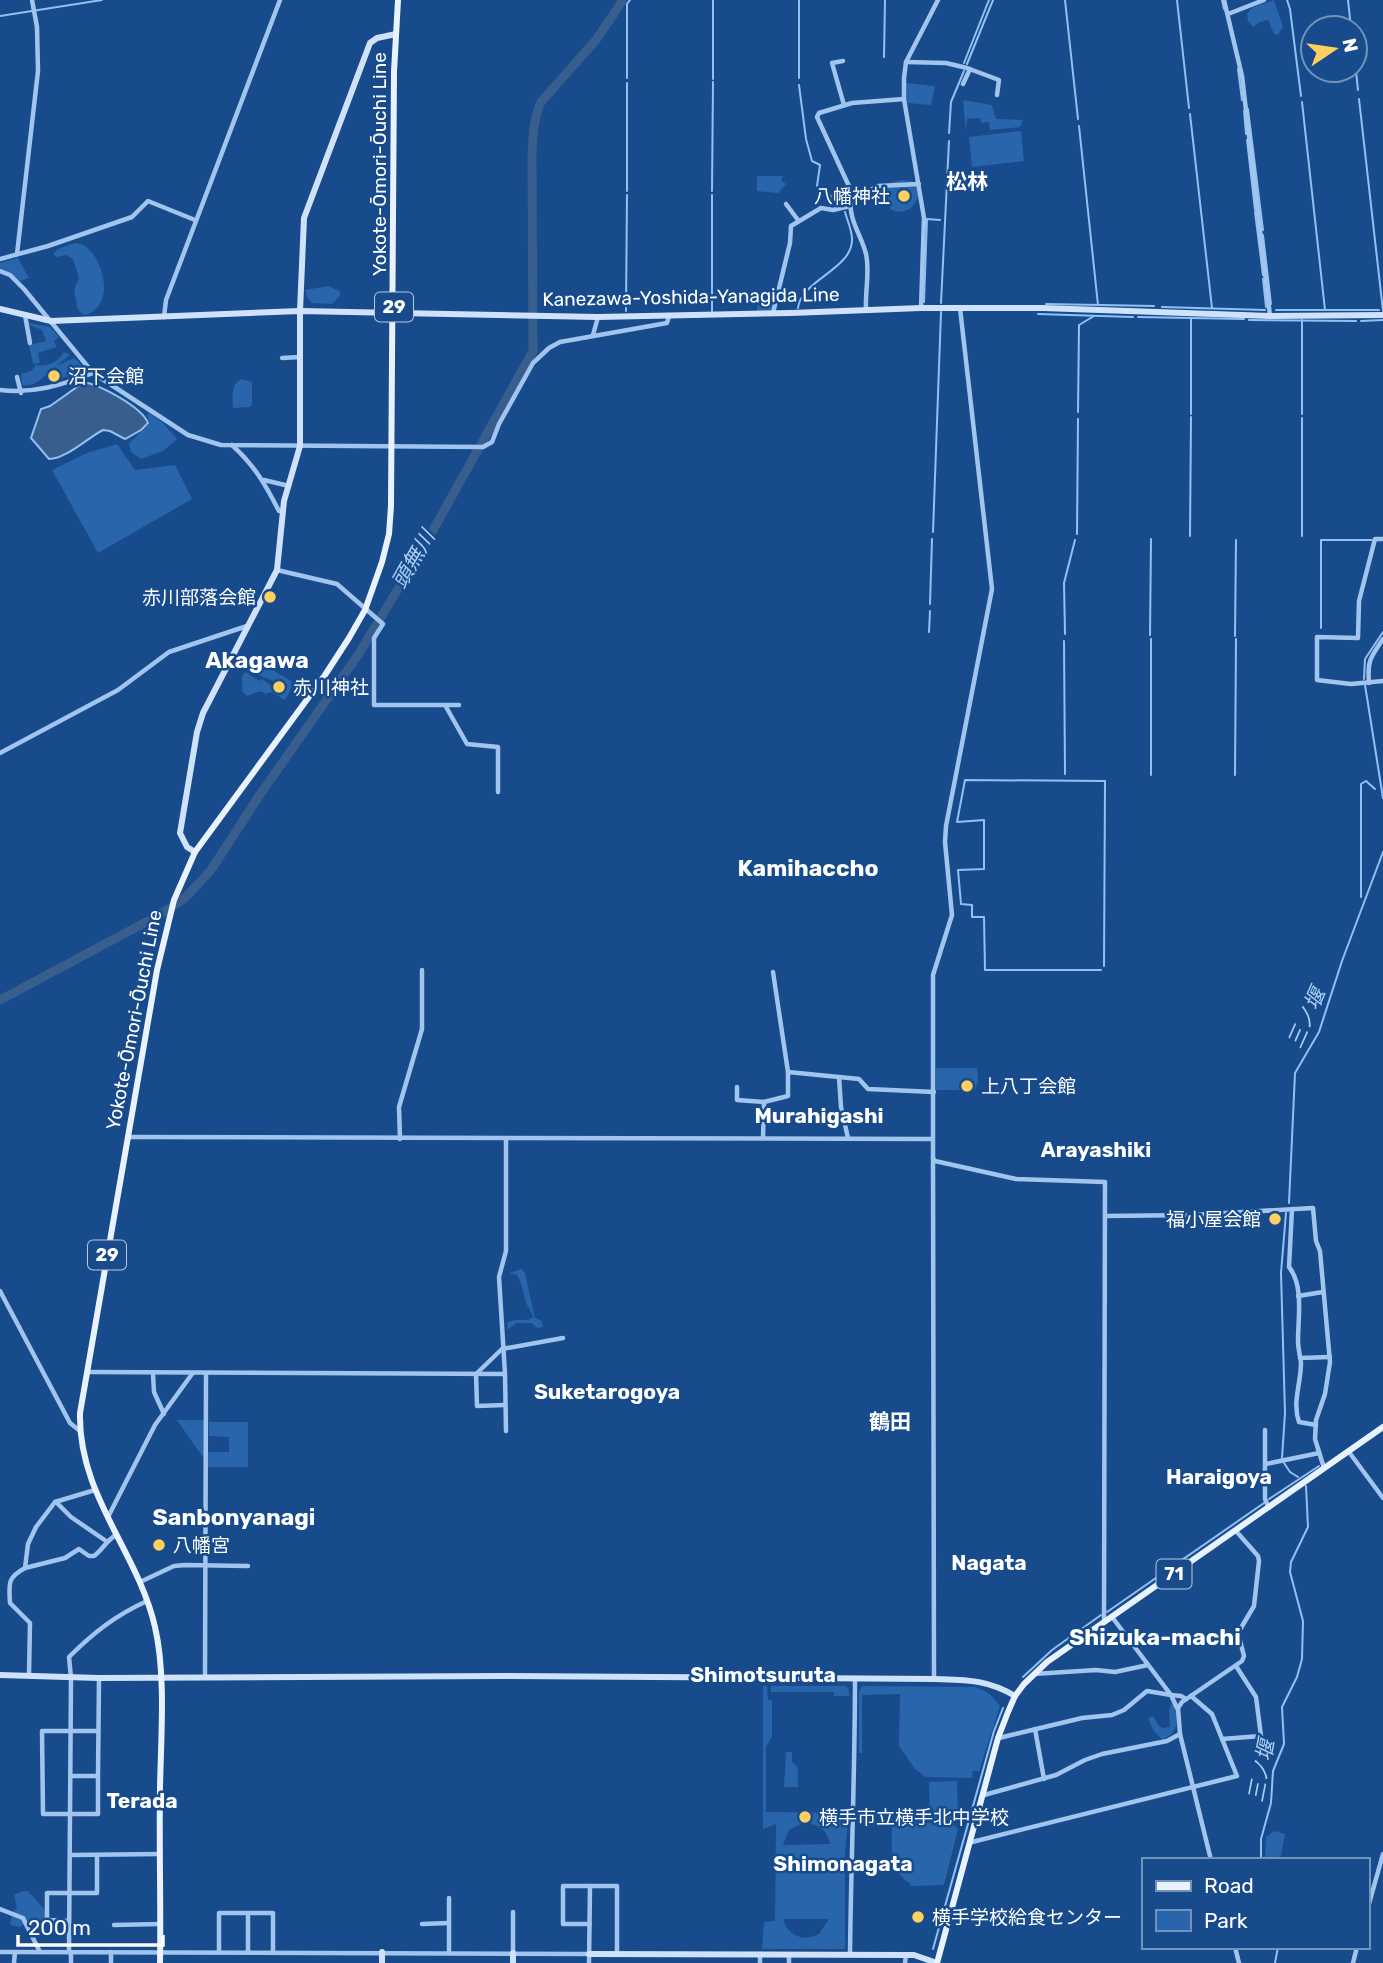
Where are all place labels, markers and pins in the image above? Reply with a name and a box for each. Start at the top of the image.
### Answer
place label: 八幡神社 [814,185,890,208]
marker: 八幡神社 [896,188,912,204]
place label: 沼下会館 [68,365,144,388]
marker: 沼下会館 [46,368,62,384]
place label: 赤川部落会館 [142,586,256,609]
marker: 赤川部落会館 [262,589,278,605]
place label: 赤川神社 [293,676,369,699]
marker: 赤川神社 [271,679,287,695]
place label: 上八丁会館 [981,1075,1076,1098]
marker: 上八丁会館 [959,1078,975,1094]
place label: 福小屋会館 [1166,1208,1261,1231]
marker: 福小屋会館 [1267,1211,1283,1227]
place label: 八幡宮 [173,1534,230,1557]
marker: 八幡宮 [151,1537,167,1553]
place label: 横手市立横手北中学校 [819,1806,1009,1829]
marker: 横手市立横手北中学校 [797,1809,813,1825]
place label: 横手学校給食センター [932,1906,1122,1929]
marker: 横手学校給食センター [910,1909,926,1925]

